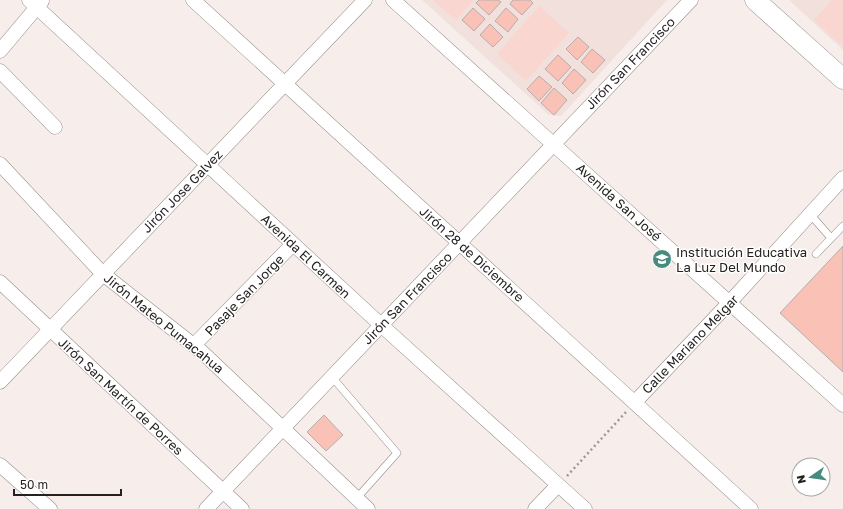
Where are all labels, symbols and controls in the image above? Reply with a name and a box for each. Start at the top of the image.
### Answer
street label: Jirón San Francisco [582,13,678,112]
street label: Jirón Jose Galvez [138,146,226,236]
street label: Avenida San José [573,160,665,244]
street label: Jirón 28 de Diciembre [417,203,527,305]
street label: Avenida El Carmen [258,211,354,301]
place label: Institución Educativa La Luz Del Mundo [676,244,807,275]
street label: Jirón San Francisco [359,248,455,347]
school or university icon: Institución Educativa La Luz Del Mundo [651,248,673,270]
street label: Pasaje San Jorge [201,251,287,339]
street label: Jirón Mateo Pumacahua [101,270,227,376]
street label: Calle Mariano Melgar [638,291,742,397]
street label: Jirón San Martín de Porres [55,334,187,458]
north arrow [791,457,831,497]
scale bar [14,471,121,497]
text: N [793,474,808,485]
text: 50 m [20,477,48,492]

